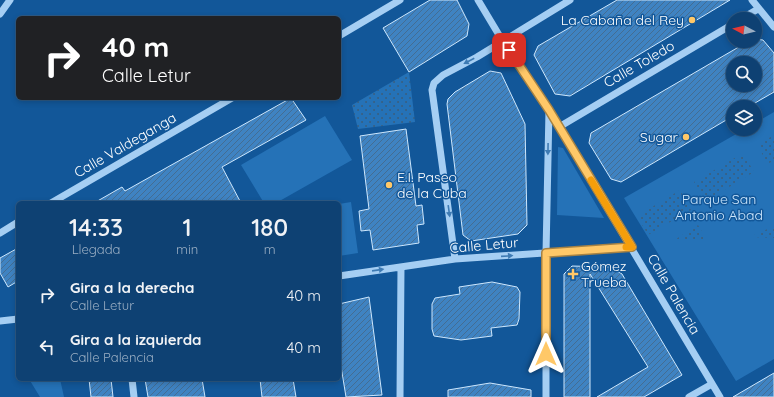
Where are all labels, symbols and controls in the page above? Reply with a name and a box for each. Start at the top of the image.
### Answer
place label: La Cabaña del Rey [561,11,684,29]
north arrow [726,12,762,48]
map controls [726,12,762,136]
marker: La Cabaña del Rey [687,15,697,25]
text: 40 m [102,29,169,64]
icon: right [36,32,88,84]
pin [492,33,526,67]
street label: Calle Toledo [600,36,678,92]
icon: arrive [498,39,520,61]
button: search [726,56,762,92]
one-way arrow [464,58,475,64]
text: Calle Letur [102,64,191,87]
button: layers [726,100,762,136]
street label: Calle Valdeganga [71,108,179,182]
place label: Sugar [640,128,679,146]
marker: Sugar [681,132,691,142]
one-way arrow [545,143,551,156]
place label: E.I. Paseo de la Cuba [397,168,467,202]
marker: E.I. Paseo de la Cuba [384,180,394,190]
park label: Parque San Antonio Abad [675,190,763,224]
one-way arrow [446,205,452,218]
text: 14:33 [69,212,123,242]
text: 1 [183,212,192,242]
text: 180 [251,212,288,242]
street label: Calle Letur [449,233,520,257]
text: Llegada [72,241,120,257]
text: min [176,241,198,257]
text: m [264,241,276,257]
street label: Calle Palencia [644,250,704,338]
one-way arrow [501,252,513,259]
place label: Gómez Trueba [581,257,627,291]
one-way arrow [372,267,384,273]
marker: Gómez Trueba [568,269,578,279]
text: Gira a la derecha [70,278,195,297]
icon: right [36,284,58,306]
text: 40 m [286,286,321,305]
text: Calle Letur [70,297,134,313]
text: Gira a la izquierda [70,330,202,349]
position arrow [525,333,567,375]
icon: left [36,336,58,358]
text: 40 m [286,338,321,357]
text: Calle Palencia [70,349,154,365]

